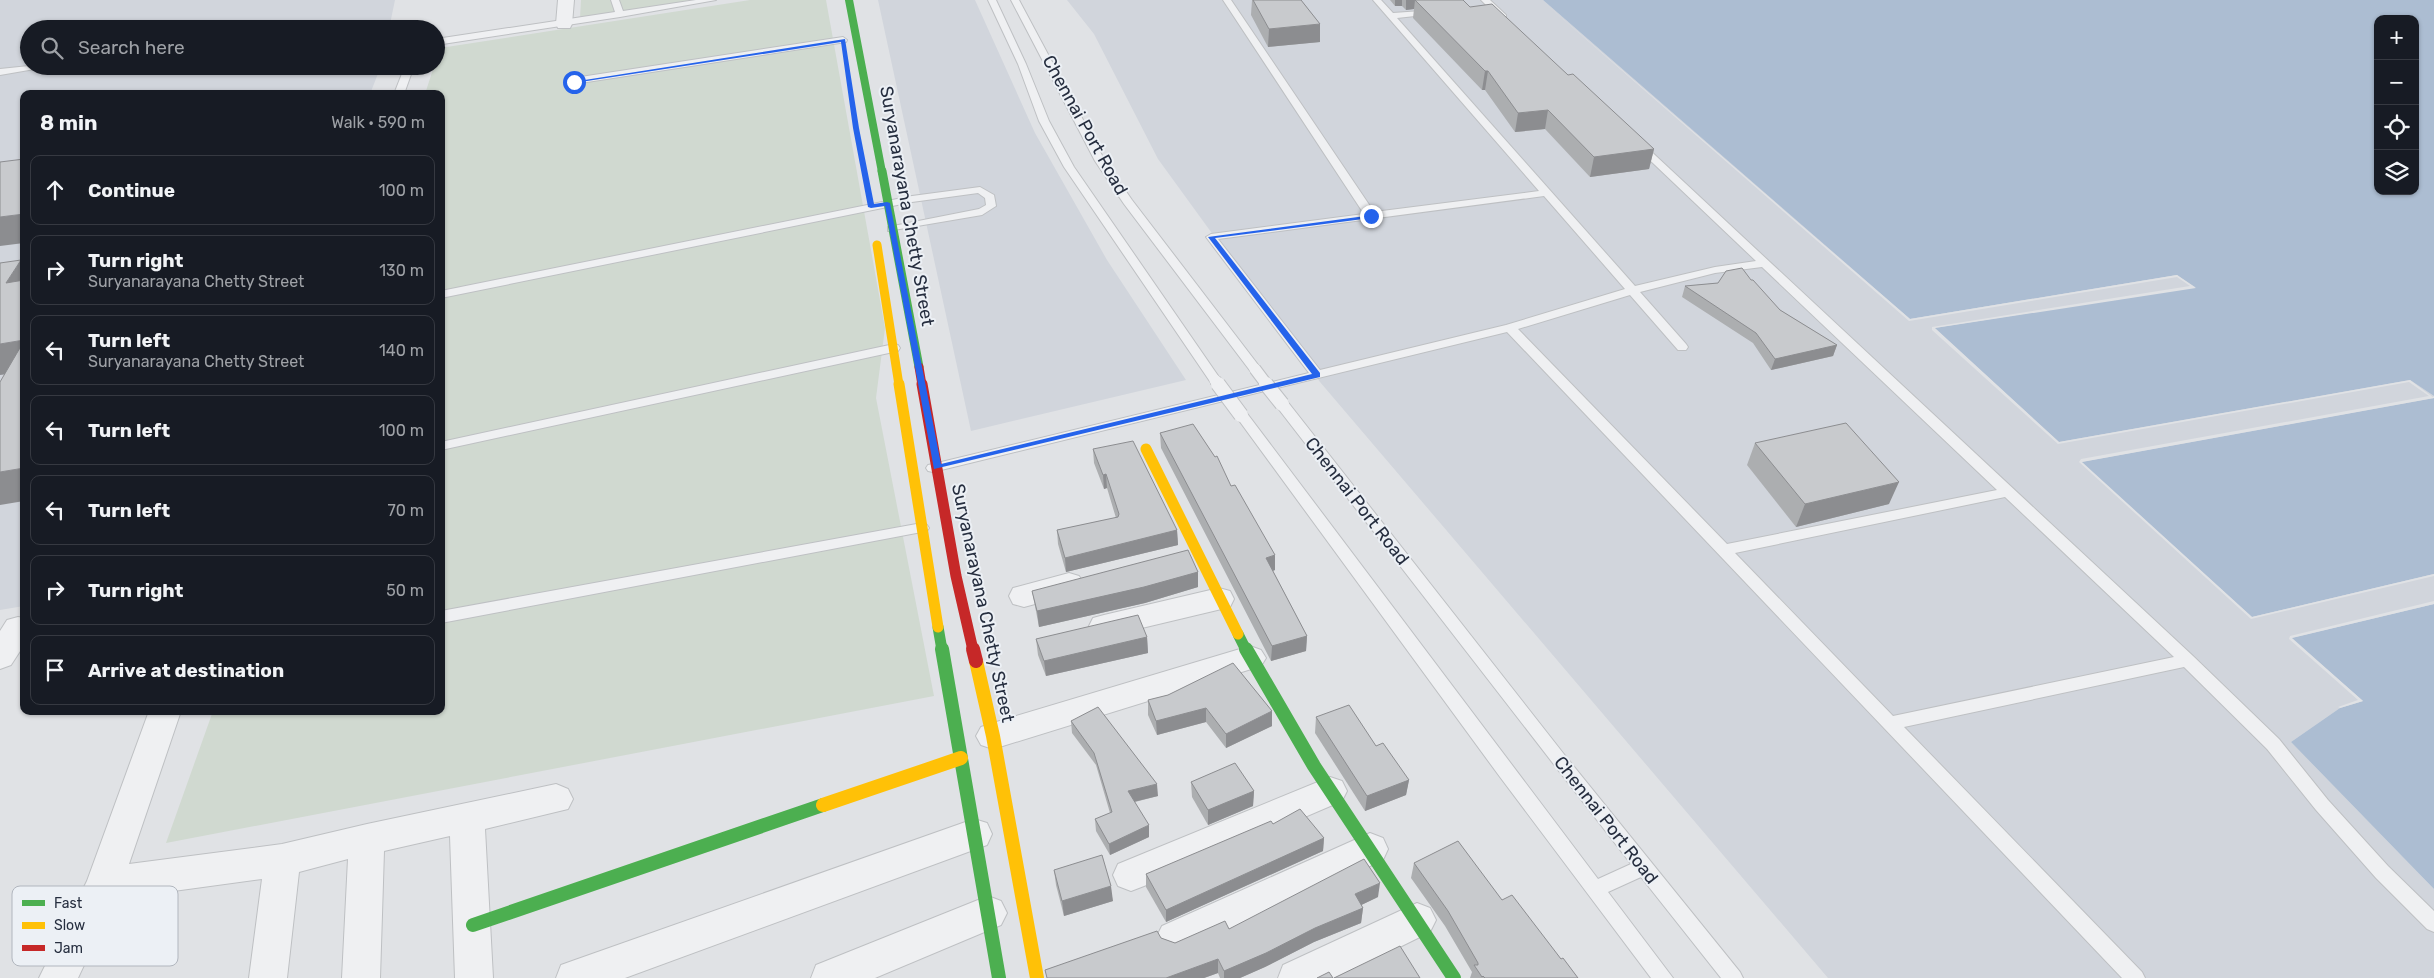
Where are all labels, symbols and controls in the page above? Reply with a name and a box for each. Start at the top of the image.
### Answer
map controls [2374,15,2419,195]
button: + [2374,15,2419,60]
search box [20,20,445,75]
icon: search [38,34,66,62]
text: Search here [78,36,185,59]
street label: Chennai Port Road [1037,51,1133,199]
button: − [2374,60,2419,105]
route start [563,71,586,94]
street label: Suryanarayana Chetty Street [875,84,939,328]
button: locate [2374,105,2419,150]
text: 8 min [40,110,97,135]
text: Walk · 590 m [331,113,425,132]
button: layers [2374,150,2419,195]
icon: ahead [41,176,69,204]
text: Continue [88,179,175,202]
text: 100 m [379,181,424,200]
route end [1360,205,1383,228]
text: Turn right [88,249,183,272]
icon: right [41,256,69,284]
text: 130 m [379,261,424,280]
text: Suryanarayana Chetty Street [88,272,304,291]
text: Turn left [88,329,170,352]
icon: left [41,336,69,364]
text: 140 m [379,341,424,360]
text: Suryanarayana Chetty Street [88,352,304,371]
icon: left [41,416,69,444]
text: Turn left [88,419,170,442]
text: 100 m [379,421,424,440]
street label: Chennai Port Road [1300,433,1414,569]
street label: Suryanarayana Chetty Street [947,482,1019,724]
icon: left [41,496,69,524]
text: Turn left [88,499,170,522]
text: 70 m [387,501,424,520]
icon: right [41,576,69,604]
text: Turn right [88,579,183,602]
text: 50 m [386,581,424,600]
icon: arrive [41,656,69,684]
text: Arrive at destination [88,659,284,682]
street label: Chennai Port Road [1549,752,1663,888]
legend [12,886,178,966]
text: Fast [54,895,83,912]
text: Slow [54,917,85,934]
text: Jam [54,940,83,957]

